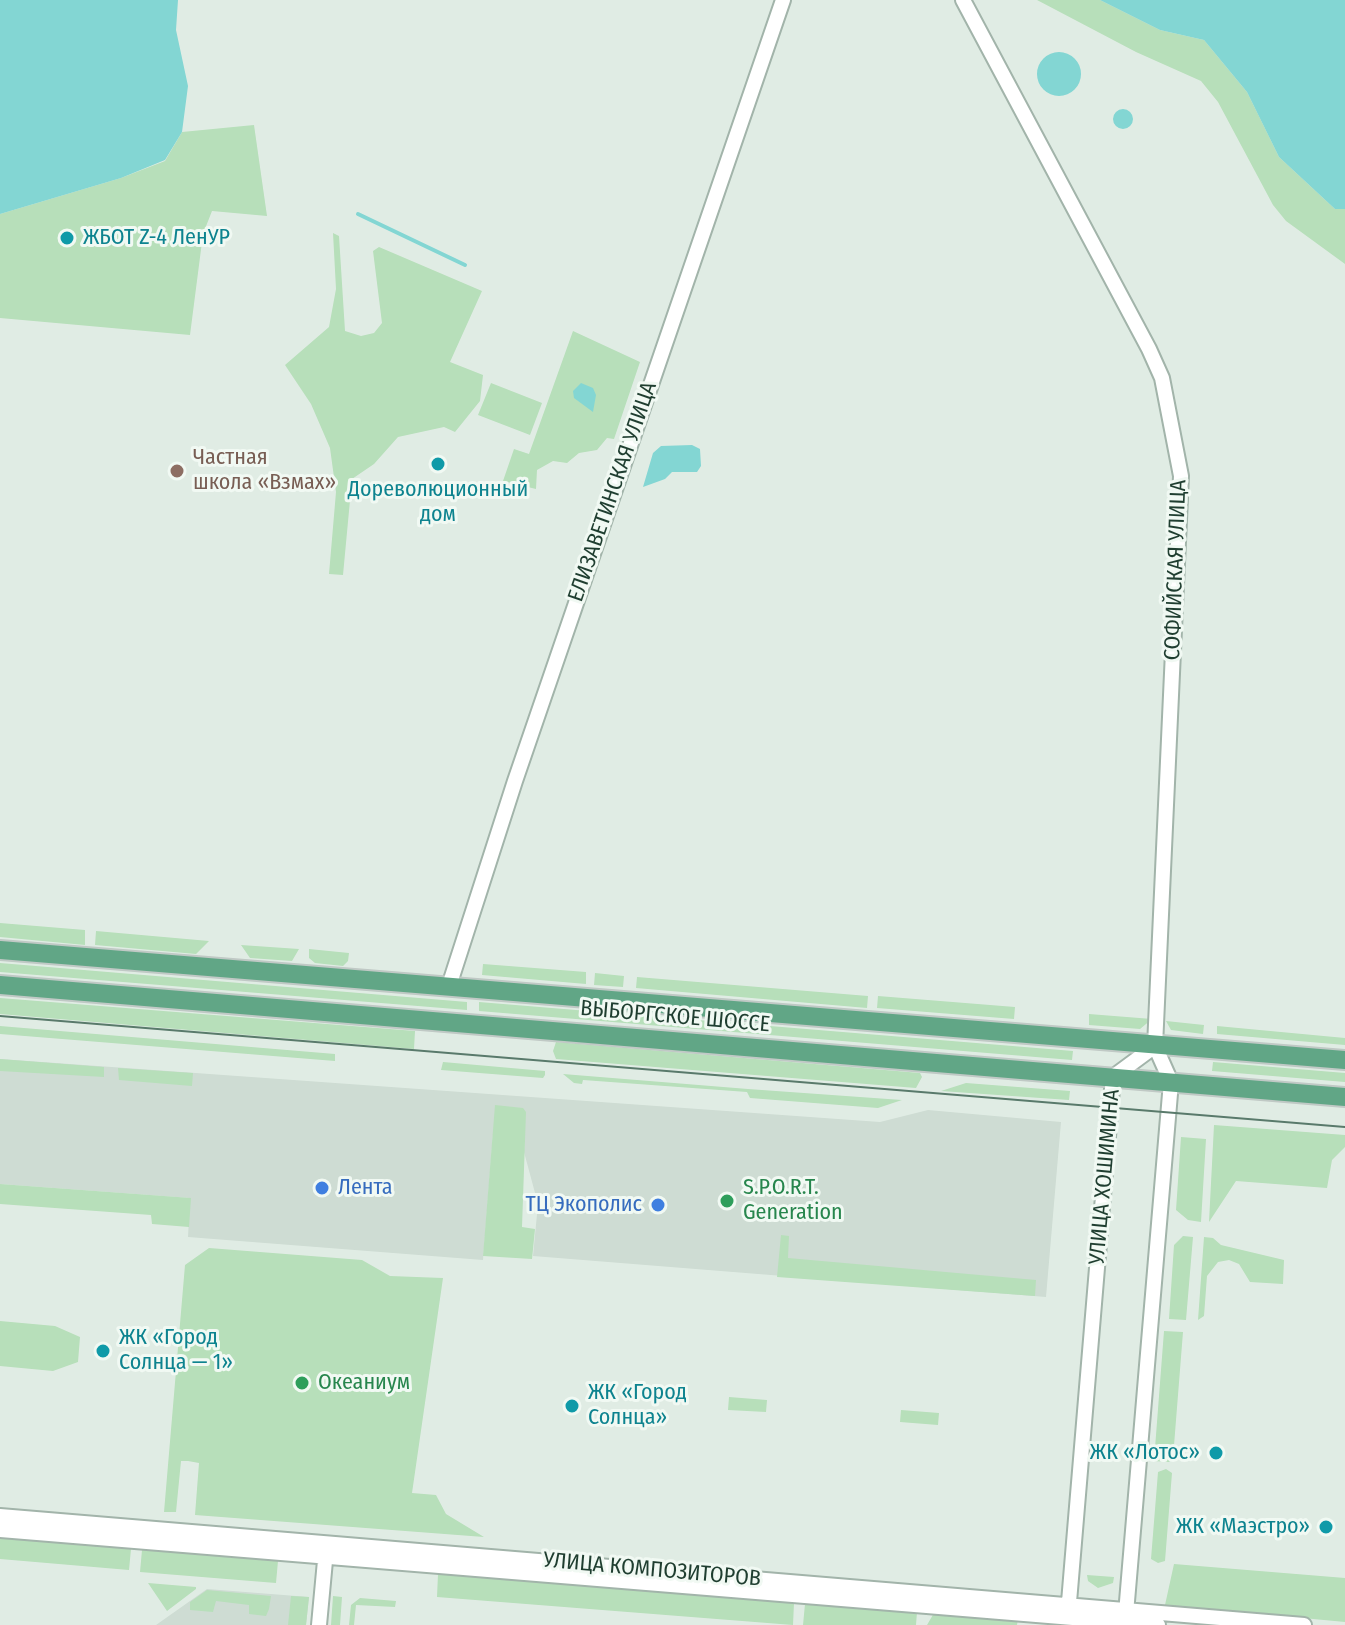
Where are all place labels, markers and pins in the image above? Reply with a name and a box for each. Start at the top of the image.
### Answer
place label: ЖБОТ Z-4 ЛенУР [83,225,230,251]
marker: ЖБОТ Z-4 ЛенУР [58,229,76,247]
place label: Частная школа «Взмах» [193,445,336,496]
marker: Дореволюционный дом [429,455,447,473]
marker: Частная школа «Взмах» [168,462,186,480]
place label: Дореволюционный дом [348,477,528,528]
place label: Лента [338,1175,392,1201]
place label: S.P.O.R.T. Generation [743,1175,843,1226]
marker: Лента [313,1179,331,1197]
place label: ТЦ Экополис [526,1192,642,1218]
marker: S.P.O.R.T. Generation [718,1192,736,1210]
marker: ТЦ Экополис [649,1196,667,1214]
place label: ЖК «Город Солнца — 1» [119,1325,233,1376]
marker: ЖК «Город Солнца — 1» [94,1342,112,1360]
place label: Океаниум [318,1370,410,1396]
marker: Океаниум [293,1374,311,1392]
place label: ЖК «Город Солнца» [588,1380,687,1432]
marker: ЖК «Город Солнца» [563,1397,581,1415]
place label: ЖК «Лотос» [1090,1440,1200,1466]
marker: ЖК «Лотос» [1207,1444,1225,1462]
place label: ЖК «Маэстро» [1176,1514,1310,1540]
marker: ЖК «Маэстро» [1317,1518,1335,1536]

